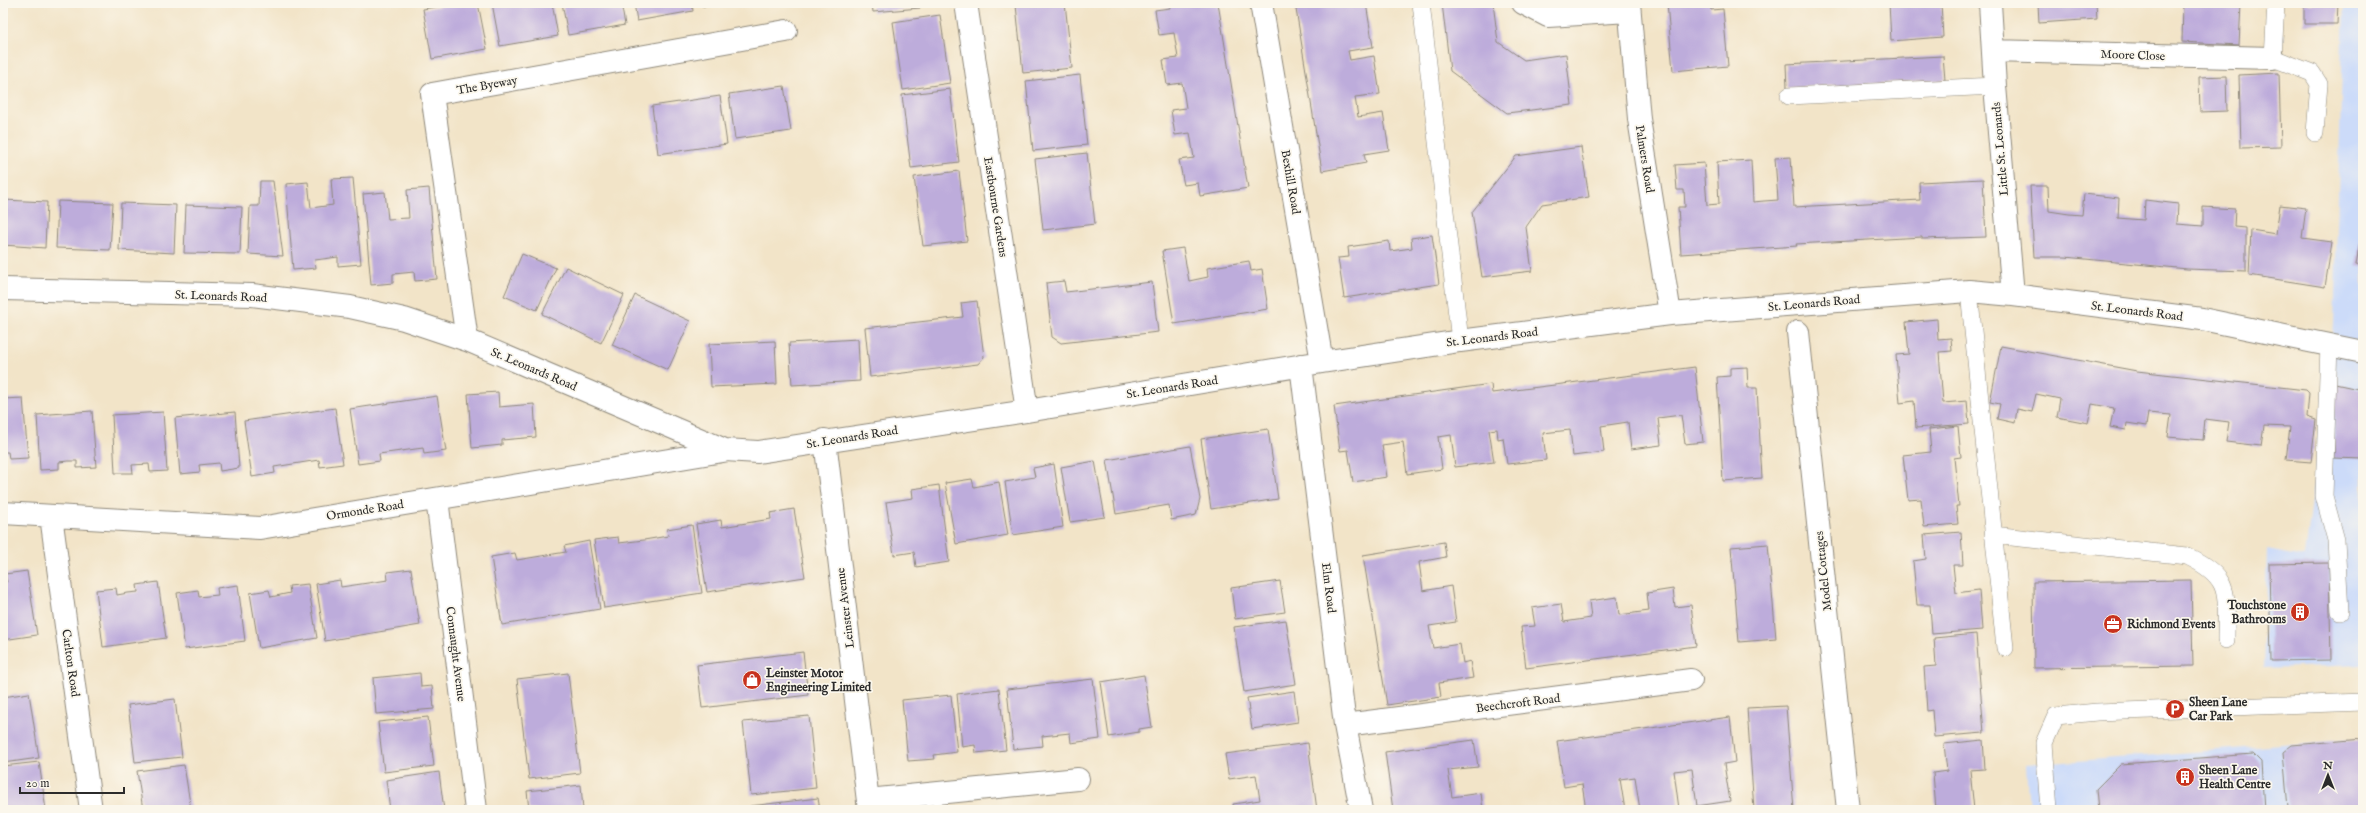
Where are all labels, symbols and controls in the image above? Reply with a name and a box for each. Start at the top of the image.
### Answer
street label: Moore Close [2100,47,2166,64]
street label: The Byeway [456,73,519,98]
street label: Little St. Leonards [1989,102,2012,196]
street label: Palmers Road [1632,124,1657,195]
street label: Bexhill Road [1277,149,1304,216]
street label: Eastbourne Gardens [980,156,1011,258]
street label: St. Leonards Road [175,287,268,306]
street label: St. Leonards Road [1767,292,1861,315]
street label: St. Leonards Road [2090,298,2184,325]
street label: St. Leonards Road [1445,324,1539,351]
street label: St. Leonards Road [488,345,580,395]
street label: St. Leonards Road [1125,373,1219,402]
street label: St. Leonards Road [805,423,899,452]
street label: Ormonde Road [325,497,405,524]
street label: Model Cottages [1812,530,1835,612]
street label: Elm Road [1318,562,1339,615]
street label: Leinster Avenue [833,566,858,649]
place label: Touchstone Bathrooms [2227,598,2287,627]
building icon: Touchstone Bathrooms [2289,601,2311,623]
street label: Connaught Avenue [442,606,469,703]
office icon: Richmond Events [2102,613,2124,635]
place label: Richmond Events [2127,617,2216,632]
street label: Carlton Road [58,628,83,698]
place label: Leinster Motor Engineering Limited [765,666,872,696]
shop icon: Leinster Motor Engineering Limited [741,669,763,691]
street label: Beechcroft Road [1475,691,1562,716]
place label: Sheen Lane Car Park [2189,695,2248,724]
parking icon: Sheen Lane Car Park [2164,698,2186,720]
north arrow [2308,755,2348,795]
text: N [2322,759,2333,773]
place label: Sheen Lane Health Centre [2199,763,2271,792]
building icon: Sheen Lane Health Centre [2174,766,2196,788]
scale bar [20,769,124,795]
text: 20 m [26,776,49,791]

